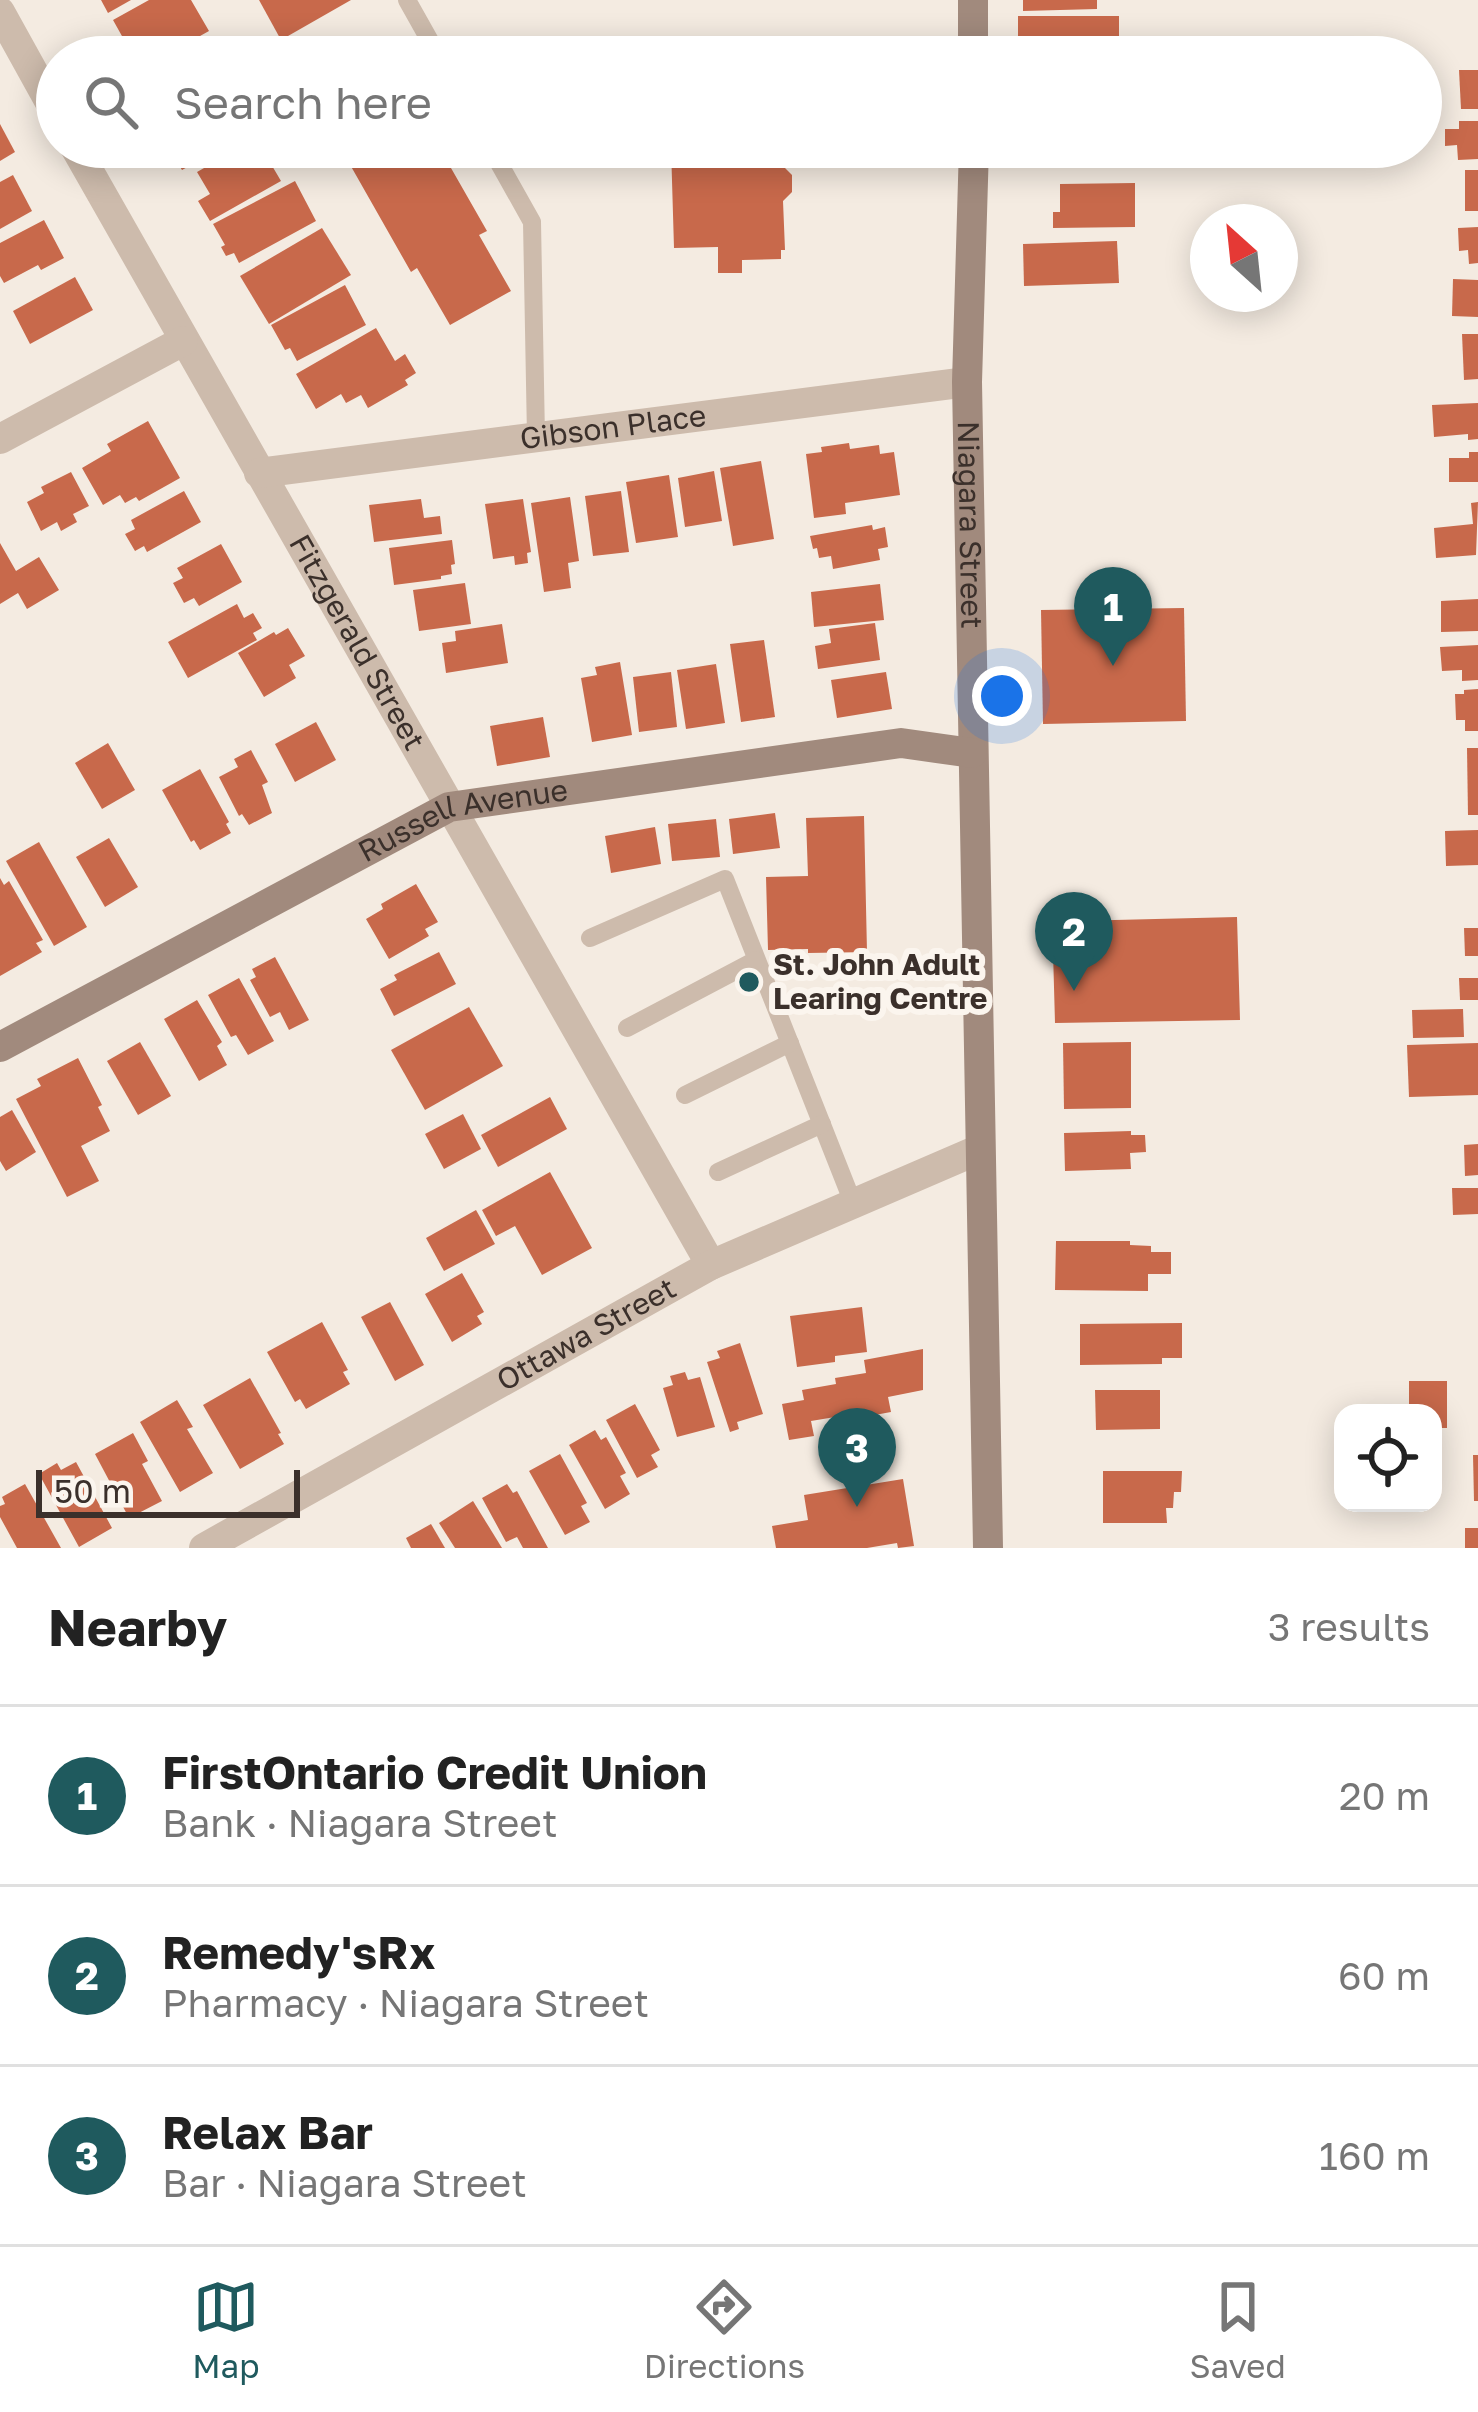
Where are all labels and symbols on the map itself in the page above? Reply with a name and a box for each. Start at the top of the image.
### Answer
north arrow [1190,204,1298,312]
street label: Gibson Place [518,397,708,456]
street label: Niagara Street [951,421,990,629]
street label: Fitzgerald Street [282,528,433,756]
pin: 1 [1074,567,1152,666]
your location [972,666,1032,726]
street label: Russell Avenue [352,771,570,869]
pin: 2 [1035,892,1113,991]
place label: St. John Adult Learing Centre [773,946,987,1016]
marker: St. John Adult Learing Centre [736,969,762,995]
street label: Ottawa Street [490,1269,682,1398]
pin: 3 [818,1408,896,1507]
scale bar [36,1464,300,1517]

